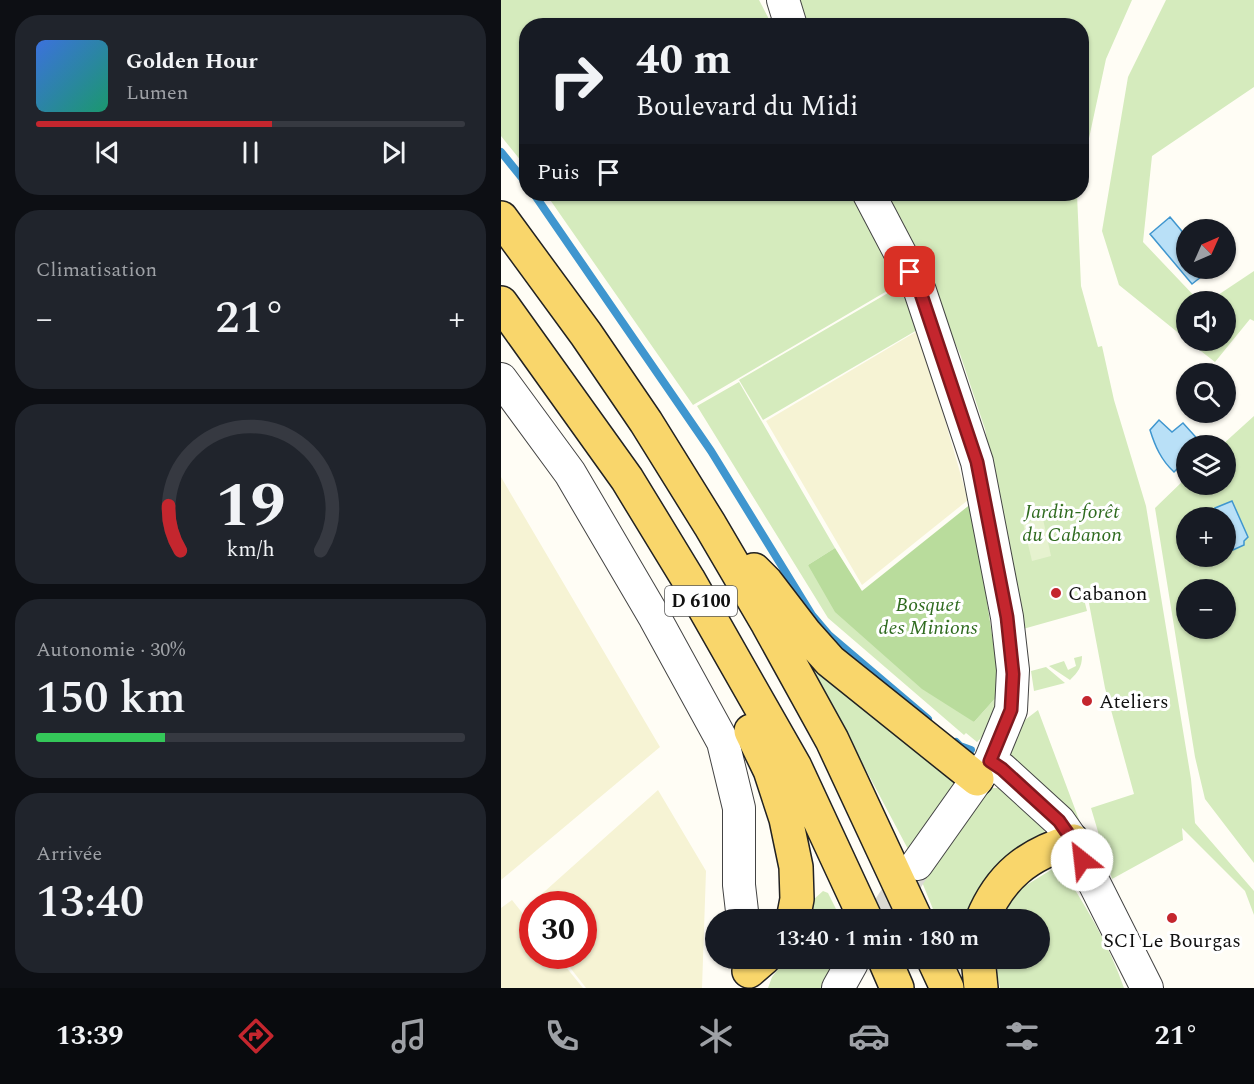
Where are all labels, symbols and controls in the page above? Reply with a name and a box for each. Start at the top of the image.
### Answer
text: 40 m [636,29,731,92]
icon: right [537,42,615,120]
text: Golden Hour [126,45,258,78]
text: Lumen [126,78,188,108]
text: Boulevard du Midi [636,86,858,128]
icon: previous [91,136,124,169]
icon: pause [234,136,267,169]
icon: next [377,136,410,169]
text: Puis [537,156,580,189]
icon: arrive [592,156,625,189]
north arrow [1176,219,1236,279]
map controls [1176,219,1236,639]
pin [884,246,935,297]
text: Climatisation [36,255,157,285]
icon: arrive [893,255,926,288]
text: 21° [215,284,286,353]
button: sound [1176,291,1236,351]
text: − [36,294,53,344]
text: + [449,294,465,344]
button: search [1176,363,1236,423]
button: layers [1176,435,1236,495]
text: 19 [215,459,286,554]
park label: Jardin-forêt du Cabanon [1022,497,1122,550]
button: + [1176,507,1236,567]
text: km/h [226,533,275,566]
place label: Cabanon [1068,579,1147,609]
button: − [1176,579,1236,639]
road number: D 6100 [665,586,737,616]
marker: Cabanon [1049,586,1063,600]
park label: Bosquet des Minions [878,590,978,643]
text: Autonomie · 30% [36,635,185,665]
text: 150 km [36,664,186,733]
place label: Ateliers [1099,687,1169,717]
marker: Ateliers [1080,694,1094,708]
position arrow [1050,828,1114,892]
text: Arrivée [36,839,102,869]
text: 13:40 [36,868,144,937]
speed limit sign: 30 [519,891,597,969]
marker: SCI Le Bourgas [1165,911,1179,925]
text: 13:40 · 1 min · 180 m [776,922,979,955]
place label: SCI Le Bourgas [1103,926,1241,956]
text: 13:39 [56,1015,123,1057]
icon: directions [235,1015,277,1057]
icon: music [388,1015,430,1057]
icon: phone [541,1015,583,1057]
icon: climate [695,1015,737,1057]
icon: car [848,1015,890,1057]
icon: filters [1001,1015,1043,1057]
text: 21° [1155,1015,1198,1057]

